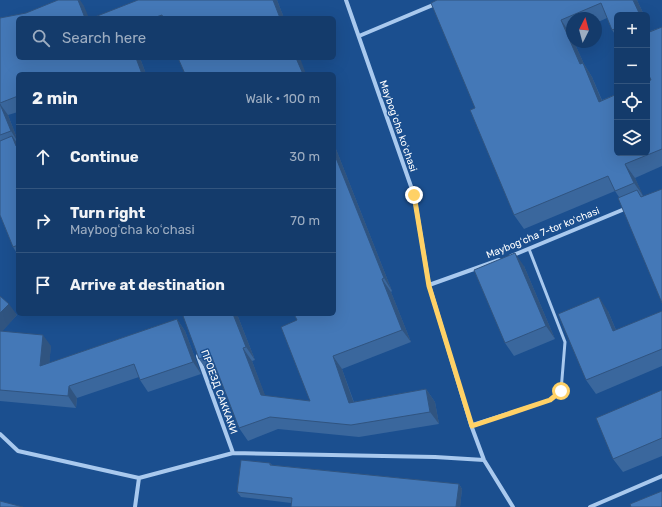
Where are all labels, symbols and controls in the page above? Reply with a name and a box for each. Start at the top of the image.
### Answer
north arrow [566,12,602,48]
map controls [614,12,650,156]
button: + [614,12,650,48]
search box [16,16,336,60]
icon: search [30,27,52,49]
text: Search here [62,29,146,47]
button: − [614,48,650,84]
street label: Maybogʻcha koʻchasi [377,79,419,173]
button: locate [614,84,650,120]
text: 2 min [32,88,78,108]
text: Walk · 100 m [245,91,320,106]
button: layers [614,120,650,156]
icon: ahead [32,146,54,168]
text: Continue [70,148,139,166]
text: 30 m [289,149,320,164]
route end [405,186,423,204]
text: Turn right [70,204,145,222]
street label: Maybogʻcha 7-tor koʻchasi [485,205,601,261]
icon: right [32,210,54,232]
text: 70 m [290,213,320,228]
text: Maybogʻcha koʻchasi [70,222,195,237]
icon: arrive [32,274,54,296]
text: Arrive at destination [70,276,225,294]
street label: ПРОЕЗД САККАКИ [198,348,240,436]
route start [552,382,570,400]

